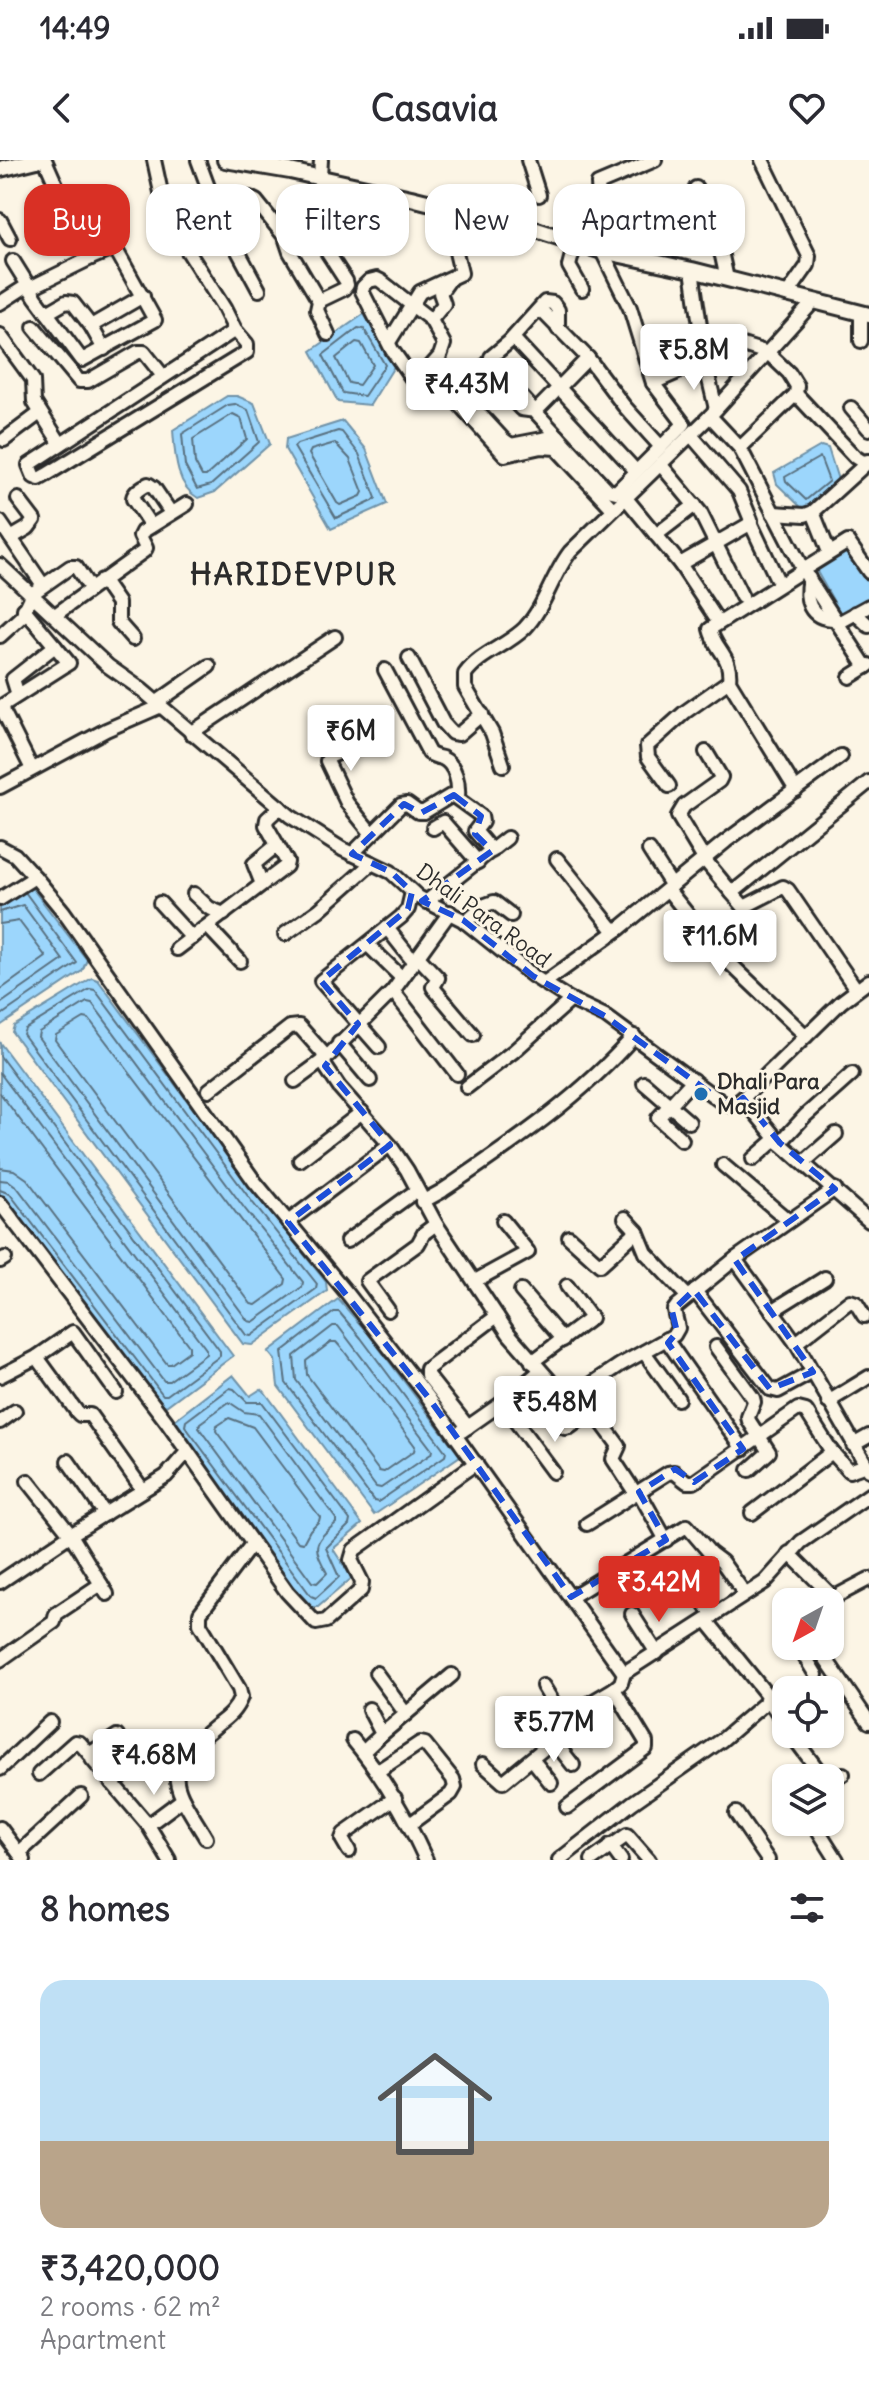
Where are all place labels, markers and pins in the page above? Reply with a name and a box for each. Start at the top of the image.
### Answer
pin: ₹5.8M [638,324,750,392]
pin: ₹4.43M [402,358,532,426]
pin: ₹6M [312,705,390,773]
pin: ₹11.6M [655,910,785,978]
place label: Dhali Para Masjid [717,1067,820,1120]
marker: Dhali Para Masjid [692,1085,710,1103]
pin: ₹5.48M [490,1376,620,1444]
pin: ₹3.42M [594,1556,724,1624]
pin: ₹5.77M [489,1696,619,1764]
pin: ₹4.68M [89,1729,219,1797]

